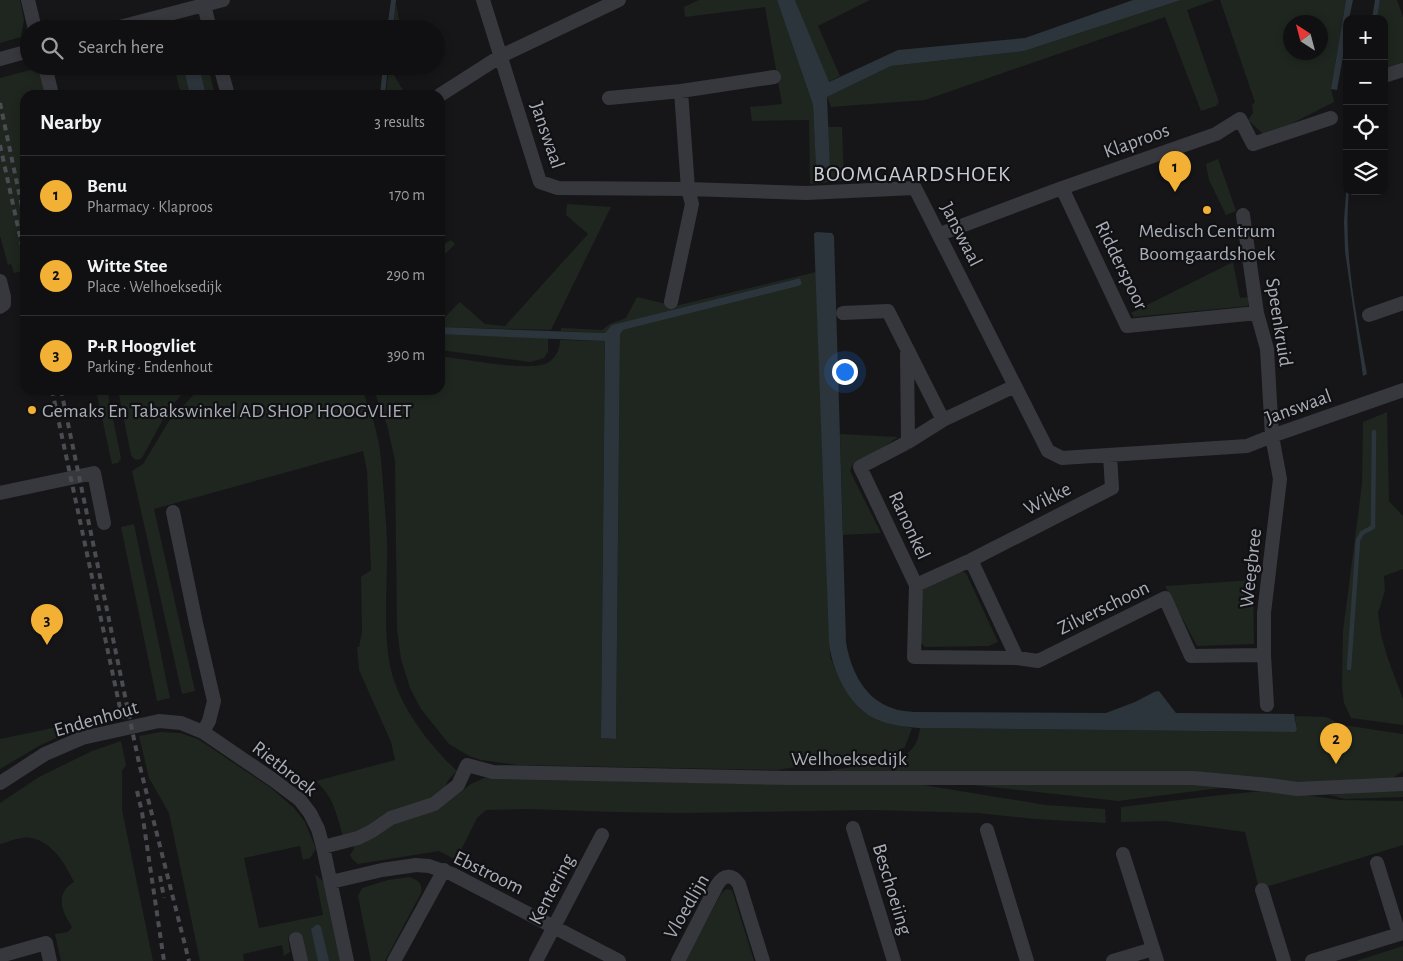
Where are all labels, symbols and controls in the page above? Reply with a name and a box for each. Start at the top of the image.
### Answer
north arrow [1283,15,1328,60]
map controls [1343,15,1388,195]
button: + [1343,15,1388,60]
search box [20,20,445,75]
icon: search [38,34,66,62]
text: Search here [78,38,164,57]
button: − [1343,60,1388,105]
street label: Janswaal [526,99,568,171]
button: locate [1343,105,1388,150]
text: Nearby [40,112,101,133]
text: 3 results [374,114,425,130]
street label: Klaproos [1101,120,1172,162]
button: layers [1343,150,1388,195]
pin: 1 [1159,151,1191,192]
district label: BOOMGAARDSHOEK [813,163,1011,185]
text: Benu [87,177,127,196]
text: 1 [53,187,59,203]
text: 170 m [389,187,425,203]
text: Pharmacy · Klaproos [87,199,213,215]
street label: Janswaal [937,199,986,270]
marker: Medisch Centrum Boomgaardshoek [1201,204,1213,216]
street label: Ridderspoor [1091,218,1151,313]
place label: Medisch Centrum Boomgaardshoek [1139,221,1275,264]
text: Witte Stee [87,257,167,276]
text: 2 [52,267,60,283]
text: 290 m [386,267,425,283]
street label: Speenkruid [1262,276,1296,368]
text: Place · Welhoeksedijk [87,279,222,295]
text: P+R Hoogvliet [87,337,196,356]
text: 3 [53,347,59,363]
text: 390 m [387,347,425,363]
text: Parking · Endenhout [87,359,213,375]
your location [832,359,858,385]
street label: Janswaal [1262,386,1334,428]
place label: Gemaks En Tabakswinkel AD SHOP HOOGVLIET [42,401,412,421]
marker: Gemaks En Tabakswinkel AD SHOP HOOGVLIET [26,404,38,416]
street label: Wikke [1021,479,1074,519]
street label: Ranonkel [885,488,934,563]
street label: Weegbree [1237,527,1265,609]
street label: Zilverschoon [1054,577,1153,639]
pin: 3 [31,604,63,645]
street label: Endenhout [52,697,141,740]
pin: 2 [1320,723,1352,764]
street label: Rietbroek [248,737,321,800]
street label: Welhoeksedijk [791,749,907,769]
street label: Beschoeiing [869,841,915,937]
street label: Ebstroom [450,847,527,898]
street label: Kentering [525,851,579,928]
street label: Vloedlijn [660,871,713,942]

